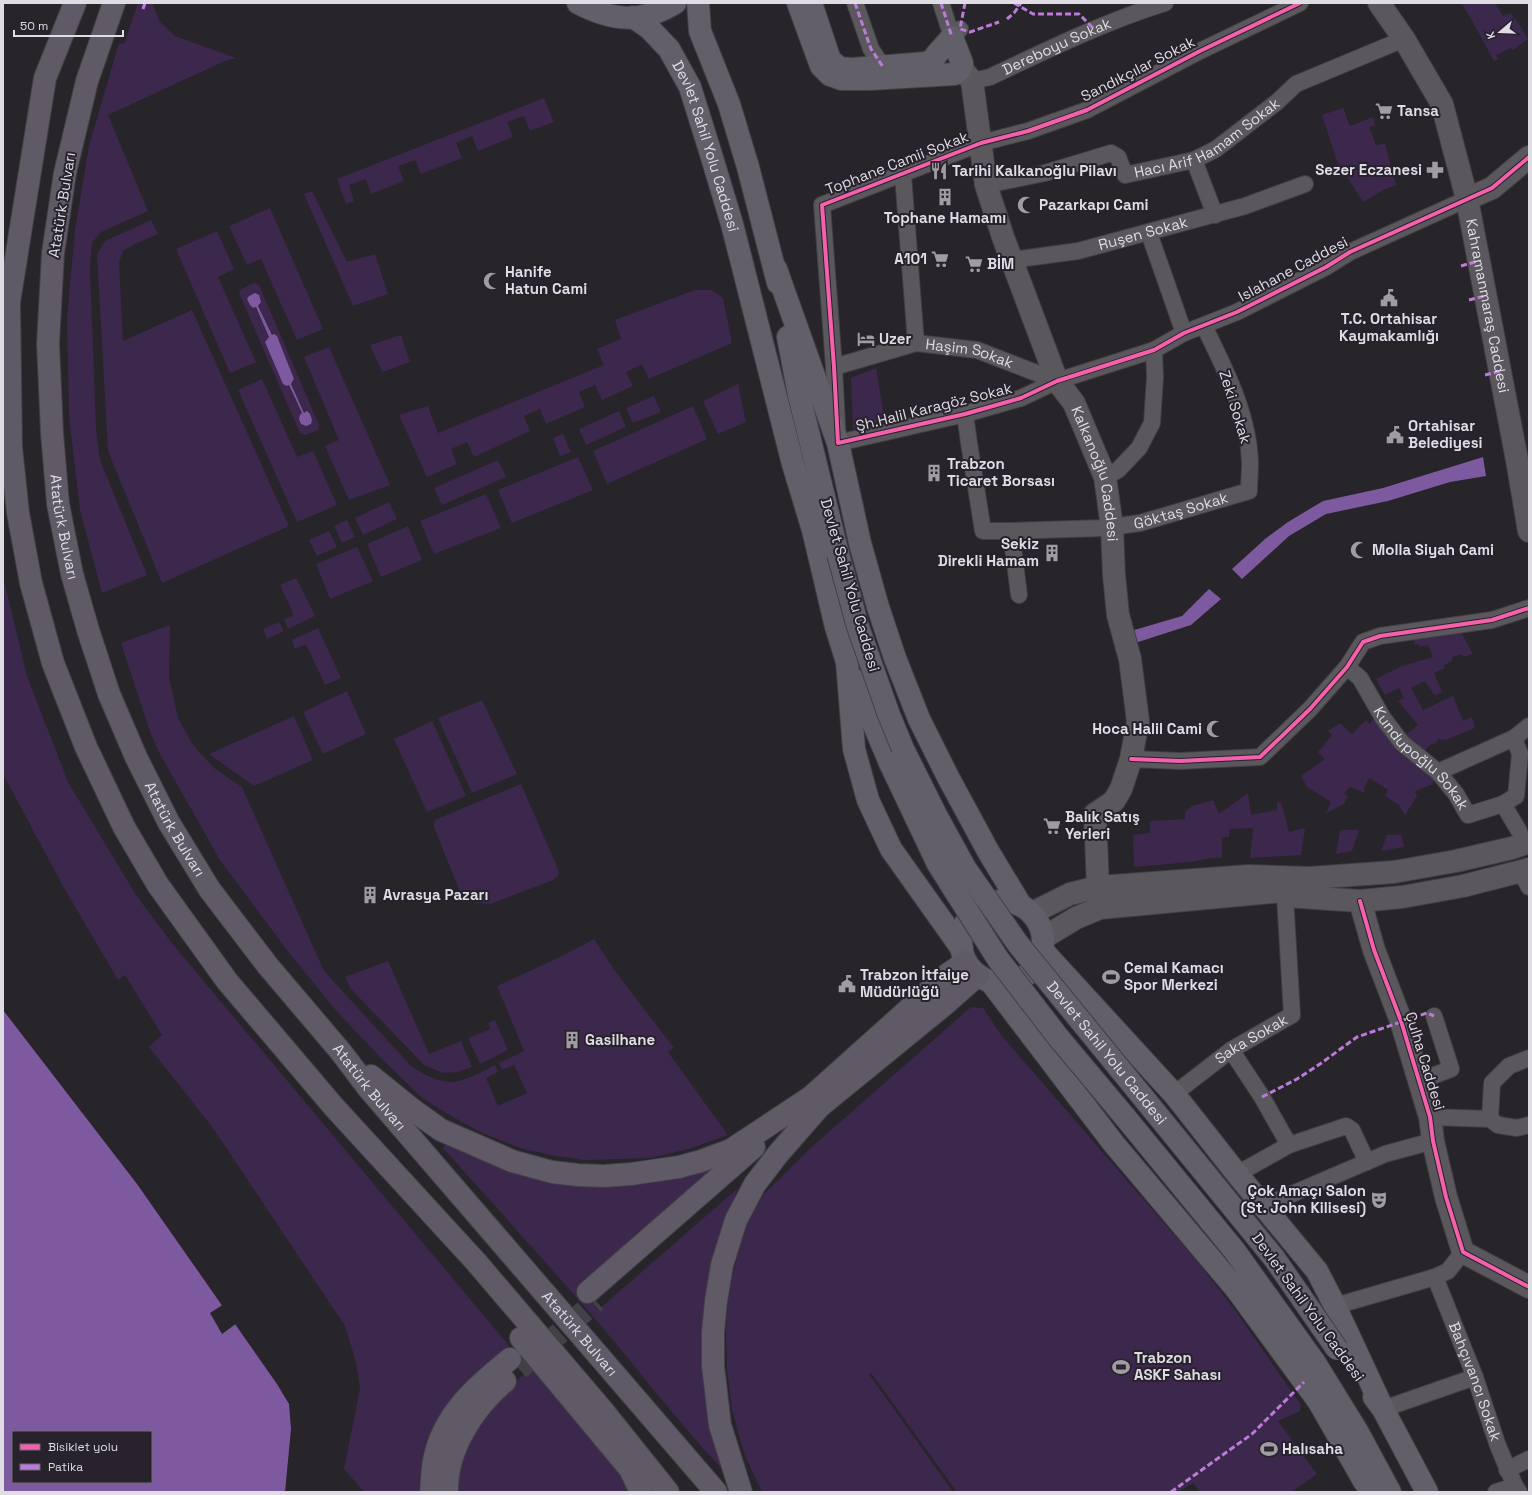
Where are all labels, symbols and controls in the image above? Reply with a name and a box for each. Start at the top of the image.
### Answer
scale bar [14,12,123,38]
north arrow [1480,12,1520,52]
street label: Dereboyu Sokak [999,13,1114,79]
text: 50 m [20,18,48,34]
text: K [1483,30,1498,41]
street label: Sandıkçılar Sokak [1078,32,1198,106]
street label: Devlet Sahil Yolu Caddesi [668,57,744,234]
street label: Hacı Arif Hamam Sokak [1132,93,1283,182]
supermarket icon: Tansa [1374,101,1394,121]
place label: Tansa [1397,101,1439,120]
street label: Tophane Camii Sokak [823,127,971,199]
street label: Atatürk Bulvarı [44,151,79,259]
place label: Sezer Eczanesi [1315,160,1422,179]
pharmacy icon: Sezer Eczanesi [1425,160,1445,180]
restaurant icon: Tarihi Kalkanoğlu Pilavı [929,161,949,181]
place label: Tarihi Kalkanoğlu Pilavı [952,161,1117,180]
building icon: Tophane Hamamı [935,187,955,207]
mosque icon: Pazarkapı Cami [1016,195,1036,215]
place label: Pazarkapı Cami [1039,195,1148,214]
place label: Tophane Hamamı [884,208,1006,227]
street label: Ruşen Sokak [1096,212,1190,254]
street label: Kahramanmaraş Caddesi [1462,217,1514,394]
street label: Islahane Caddesi [1235,232,1351,305]
place label: A101 [894,249,927,268]
supermarket icon: A101 [930,249,950,269]
supermarket icon: BİM [964,254,984,274]
place label: BİM [987,254,1014,273]
place label: Hanife Hatun Cami [505,262,587,298]
mosque icon: Hanife Hatun Cami [482,271,502,291]
public building icon: T.C. Ortahisar Kaymakamlığı [1379,288,1399,308]
place label: T.C. Ortahisar Kaymakamlığı [1339,309,1439,345]
hotel icon: Uzer [856,329,876,349]
place label: Uzer [879,329,911,348]
street label: Haşim Sokak [925,334,1016,372]
street label: Zeki Sokak [1215,368,1256,446]
street label: Şh.Halil Karagöz Sokak [854,378,1014,435]
street label: Kalkanoğlu Caddesi [1067,403,1123,542]
place label: Ortahisar Belediyesi [1408,416,1483,452]
public building icon: Ortahisar Belediyesi [1385,425,1405,445]
place label: Trabzon Ticaret Borsası [947,454,1055,490]
building icon: Trabzon Ticaret Borsası [924,463,944,483]
street label: Atatürk Bulvarı [47,473,83,582]
street label: Göktaş Sokak [1133,488,1230,533]
street label: Devlet Sahil Yolu Caddesi [817,496,884,674]
place label: Sekiz Direkli Hamam [938,534,1039,570]
mosque icon: Molla Siyah Cami [1349,540,1369,560]
place label: Molla Siyah Cami [1372,540,1494,559]
building icon: Sekiz Direkli Hamam [1042,543,1062,563]
street label: Kundupoğlu Sokak [1369,703,1473,813]
place label: Hoca Halil Cami [1092,719,1202,738]
mosque icon: Hoca Halil Cami [1205,719,1225,739]
street label: Atatürk Bulvarı [141,778,210,880]
place label: Balık Satış Yerleri [1065,807,1140,843]
supermarket icon: Balık Satış Yerleri [1042,816,1062,836]
building icon: Avrasya Pazarı [360,885,380,905]
place label: Avrasya Pazarı [383,885,488,904]
place label: Cemal Kamacı Spor Merkezi [1124,958,1224,994]
place label: Trabzon İtfaiye Müdürlüğü [860,965,969,1001]
sports icon: Cemal Kamacı Spor Merkezi [1101,967,1121,987]
public building icon: Trabzon İtfaiye Müdürlüğü [837,974,857,994]
street label: Devlet Sahil Yolu Caddesi [1043,977,1171,1128]
street label: Çulha Caddesi [1401,1009,1449,1112]
street label: Saka Sokak [1211,1010,1291,1068]
building icon: Gasilhane [562,1030,582,1050]
place label: Gasilhane [585,1030,656,1049]
street label: Atatürk Bulvarı [329,1039,411,1134]
place label: Çok Amaçı Salon (St. John Kilisesi) [1241,1181,1366,1217]
theatre icon: Çok Amaçı Salon (St. John Kilisesi) [1369,1190,1389,1210]
street label: Devlet Sahil Yolu Caddesi [1248,1229,1369,1385]
street label: Atatürk Bulvarı [538,1287,622,1380]
street label: Bahçıvancı Sokak [1445,1319,1506,1444]
place label: Trabzon ASKF Sahası [1134,1348,1221,1384]
sports icon: Trabzon ASKF Sahası [1111,1357,1131,1377]
legend [12,1431,152,1483]
text: Bisiklet yolu [48,1439,118,1455]
sports icon: Halısaha [1259,1439,1279,1459]
place label: Halısaha [1282,1439,1343,1458]
text: Patika [48,1459,83,1475]

